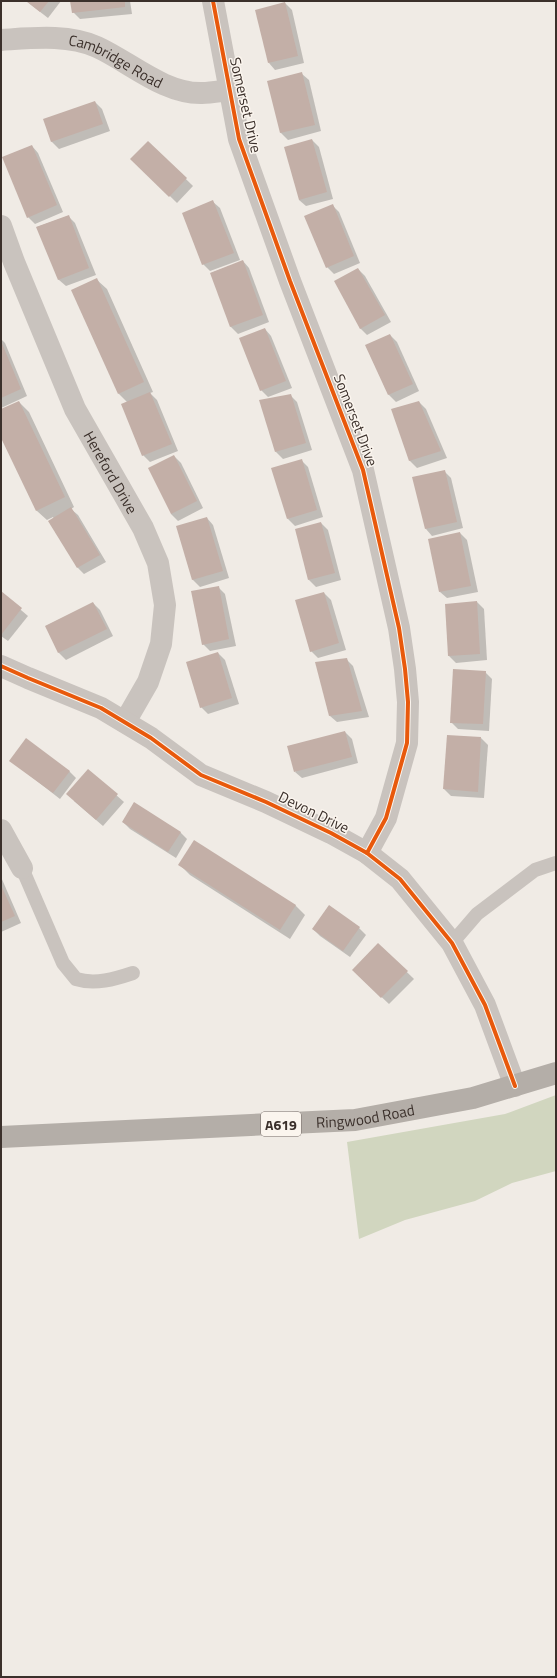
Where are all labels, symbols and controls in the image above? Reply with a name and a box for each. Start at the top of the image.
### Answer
street label: Cambridge Road [67,28,167,94]
street label: Somerset Drive [224,55,268,155]
street label: Somerset Drive [328,370,384,470]
street label: Hereford Drive [78,426,144,518]
street label: Devon Drive [275,785,353,839]
street label: Ringwood Road [315,1098,416,1133]
road number: A619 [261,1112,301,1136]

